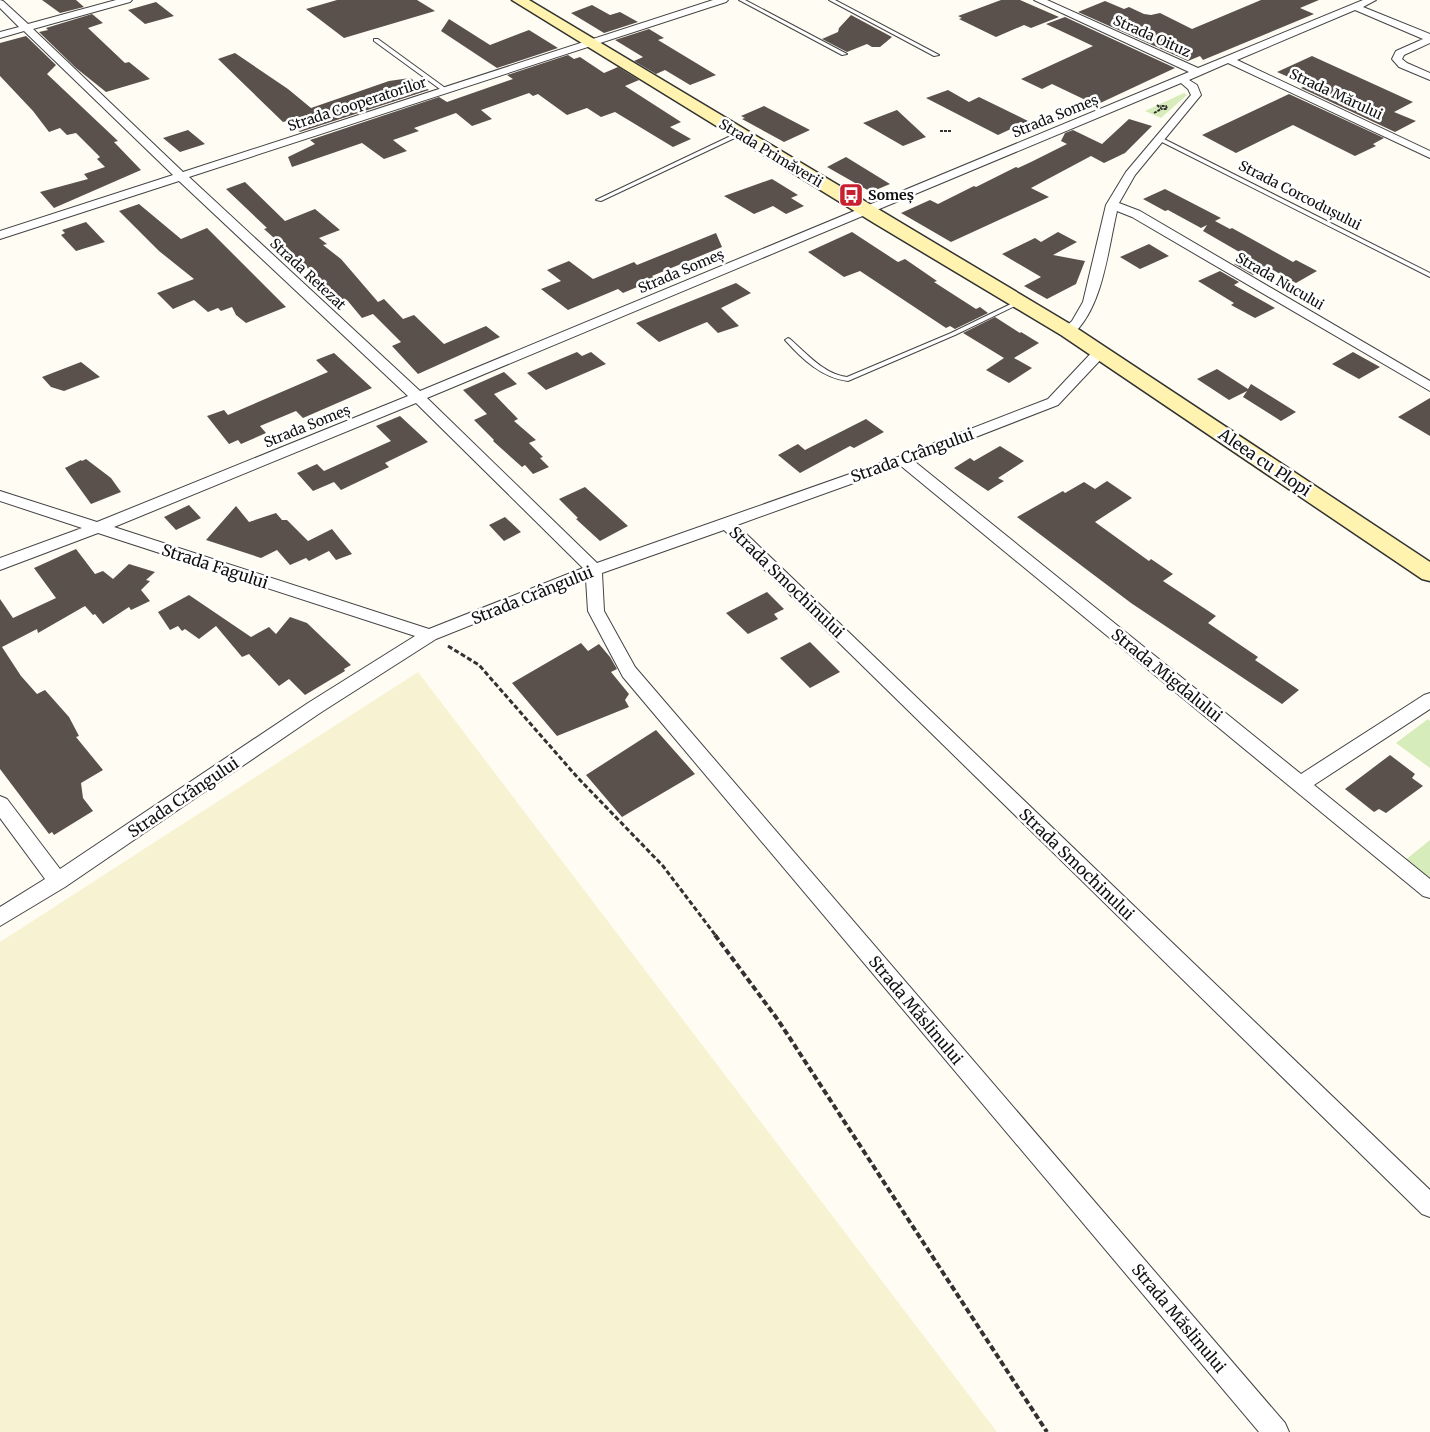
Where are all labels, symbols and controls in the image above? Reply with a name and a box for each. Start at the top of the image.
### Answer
street label: Strada Oituz [1110,11,1194,61]
street label: Strada Mărului [1287,65,1386,124]
street label: Strada Cooperatorilor [285,73,429,135]
street label: Strada Someș [1009,90,1101,142]
street label: Strada Primăverii [716,115,827,191]
street label: Strada Corcodușului [1236,156,1365,234]
bus stop icon: Someș [838,182,864,208]
place label: Someș [868,186,914,204]
street label: Strada Retezat [266,234,350,314]
street label: Strada Someș [635,245,727,297]
street label: Strada Nucului [1232,248,1328,314]
street label: Strada Someș [261,400,353,452]
street label: Strada Crângului [848,423,976,487]
street label: Aleea cu Plopi [1214,423,1315,500]
street label: Strada Smochinului [725,522,849,642]
street label: Strada Fagului [159,539,271,593]
street label: Strada Crângului [468,561,596,629]
street label: Strada Migdalului [1107,624,1227,726]
street label: Strada Crângului [124,752,242,842]
street label: Strada Smochinului [1015,804,1139,924]
street label: Strada Măslinului [865,951,967,1069]
street label: Strada Măslinului [1128,1259,1230,1377]

